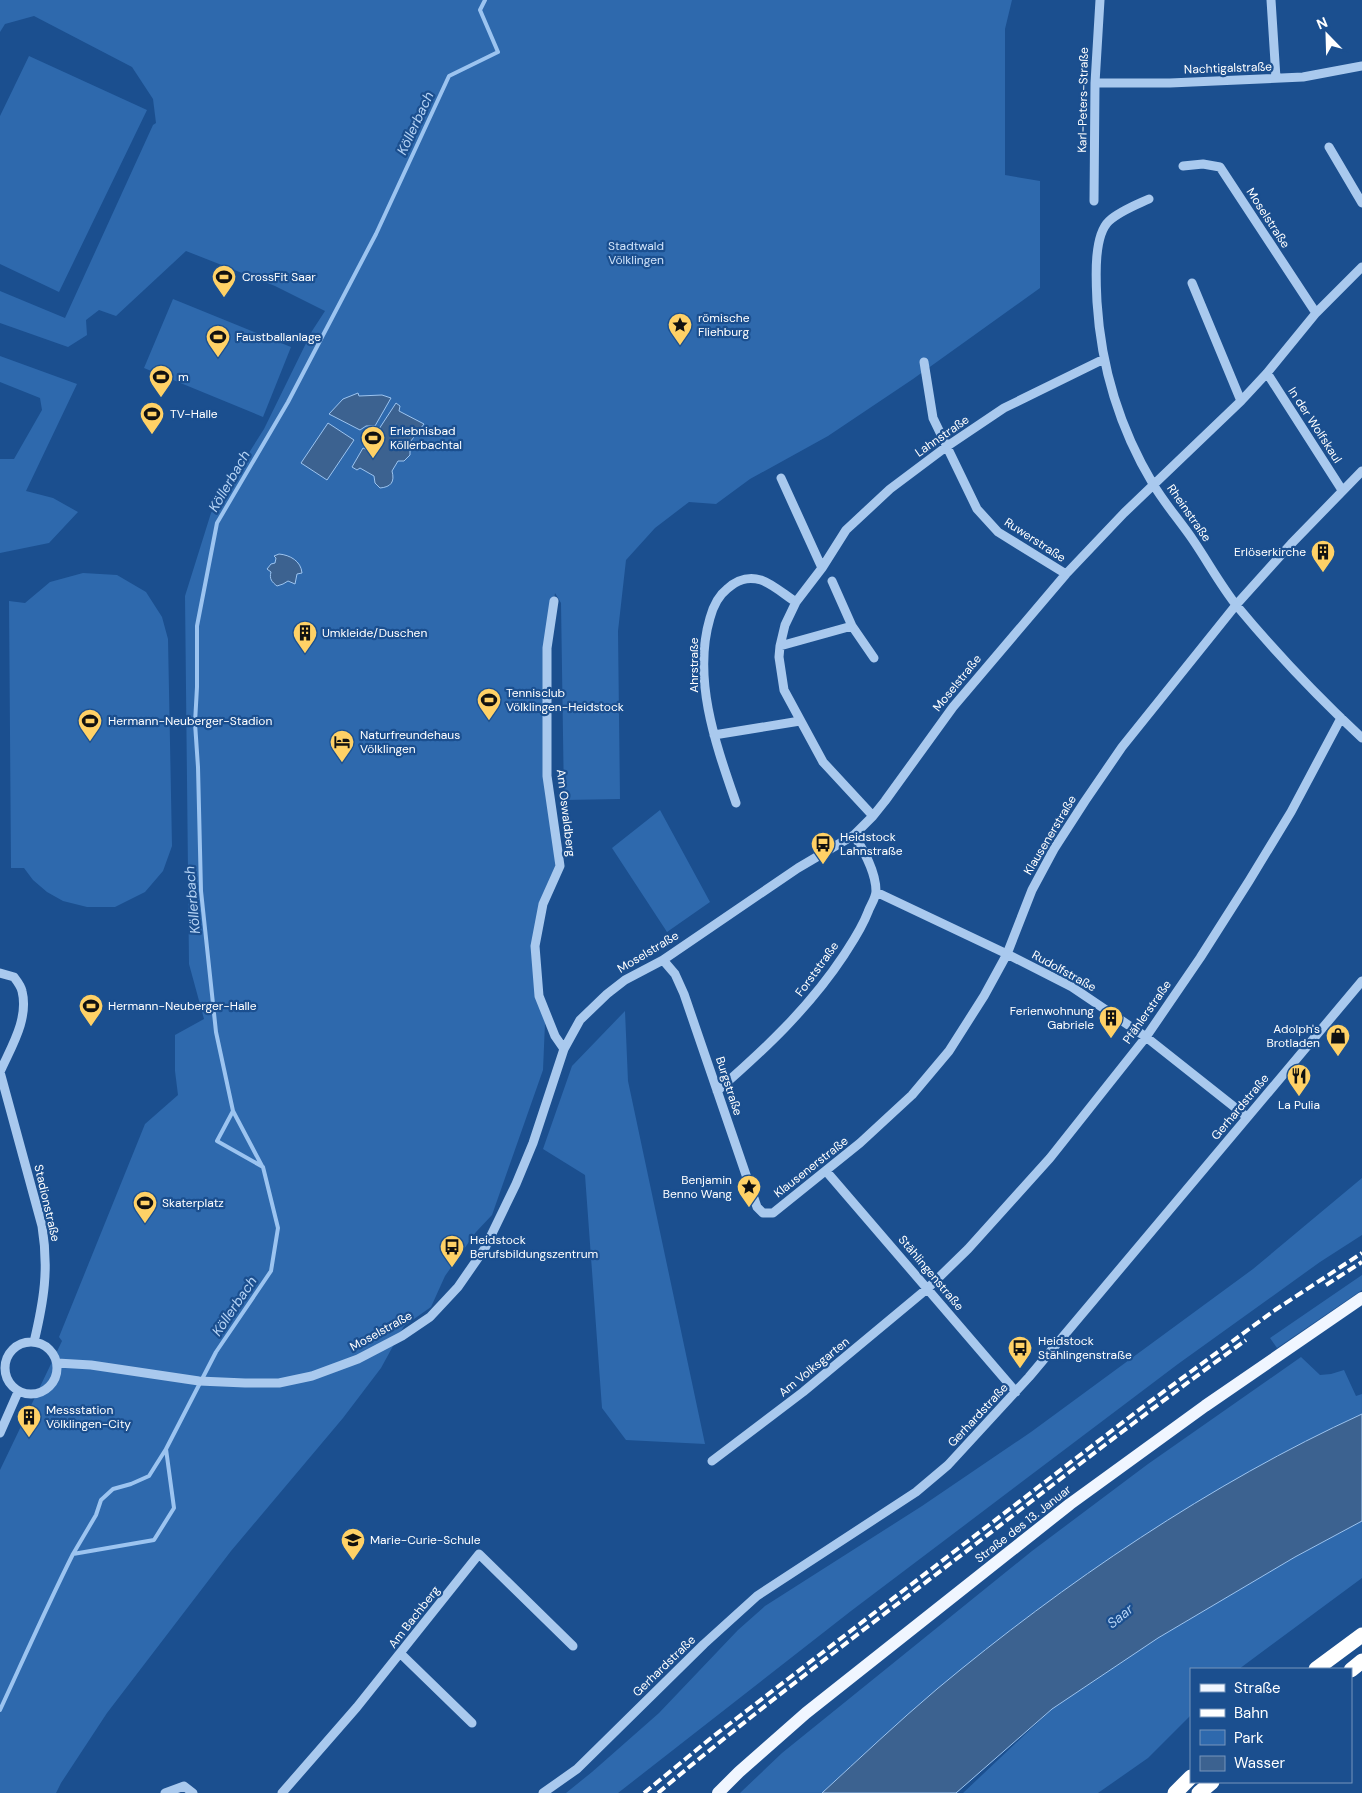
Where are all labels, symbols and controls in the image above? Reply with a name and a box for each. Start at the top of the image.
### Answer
north arrow [1302,10,1352,60]
text: N [1314,13,1330,33]
street label: Karl-Peters-Straße [1074,47,1092,153]
street label: Nachtigalstraße [1184,58,1272,78]
water label: Köllerbach [392,88,438,158]
street label: Moselstraße [1243,185,1294,251]
park label: Stadtwald Völklingen [608,238,664,268]
sports icon: CrossFit Saar [211,264,237,298]
place label: CrossFit Saar [242,269,316,285]
place label: römische Fliehburg [698,310,750,340]
place icon: römische Fliehburg [667,312,693,346]
sports icon: Faustballanlage [205,324,231,358]
place label: Faustballanlage [236,329,321,345]
sports icon: m [148,364,174,398]
place label: m [178,369,189,385]
street label: In der Wolfskaul [1284,384,1346,466]
sports icon: TV-Halle [139,401,165,435]
place label: TV-Halle [170,406,218,422]
street label: Lahnstraße [912,411,972,461]
place label: Erlebnisbad Köllerbachtal [390,423,462,453]
sports icon: Erlebnisbad Köllerbachtal [360,425,386,459]
water label: Köllerbach [204,447,254,515]
street label: Rheinstraße [1163,481,1215,545]
street label: Ruwerstraße [1001,514,1069,566]
building icon: Erlöserkirche [1310,539,1336,573]
place label: Erlöserkirche [1234,544,1306,560]
building icon: Umkleide/Duschen [292,620,318,654]
place label: Umkleide/Duschen [322,625,427,641]
street label: Ahrstraße [686,637,702,693]
street label: Moselstraße [929,651,985,715]
place label: Tennisclub Völklingen-Heidstock [506,685,624,715]
sports icon: Tennisclub Völklingen-Heidstock [476,687,502,721]
sports icon: Hermann-Neuberger-Stadion [77,708,103,742]
place label: Hermann-Neuberger-Stadion [108,713,272,729]
place label: Naturfreundehaus Völklingen [360,727,460,757]
hotel icon: Naturfreundehaus Völklingen [329,729,355,763]
street label: Am Oswaldberg [553,768,579,858]
street label: Klausenerstraße [1020,792,1080,878]
place label: Heidstock Lahnstraße [840,829,903,859]
bus stop icon: Heidstock Lahnstraße [810,831,836,865]
water label: Köllerbach [180,865,204,935]
street label: Moselstraße [614,927,682,977]
street label: Forststraße [792,938,842,1000]
street label: Rudolfstraße [1029,947,1099,995]
street label: Pfählerstraße [1119,977,1175,1047]
sports icon: Hermann-Neuberger-Halle [78,993,104,1027]
place label: Hermann-Neuberger-Halle [108,998,257,1014]
place label: Ferienwohnung Gabriele [1010,1003,1094,1033]
building icon: Ferienwohnung Gabriele [1098,1005,1124,1039]
place label: Adolph's Brotladen [1267,1021,1320,1051]
shop icon: Adolph's Brotladen [1325,1023,1351,1057]
street label: Burgstraße [712,1054,746,1118]
restaurant icon: La Pulia [1286,1063,1312,1097]
street label: Gerhardstraße [1208,1070,1272,1143]
place label: La Pulia [1278,1097,1320,1113]
street label: Klausenerstraße [771,1133,852,1201]
street label: Stadionstraße [30,1163,64,1243]
place label: Benjamin Benno Wang [663,1172,732,1202]
place icon: Benjamin Benno Wang [736,1174,762,1208]
sports icon: Skaterplatz [132,1190,158,1224]
place label: Skaterplatz [162,1195,224,1211]
place label: Heidstock Berufsbildungszentrum [470,1232,598,1262]
street label: Stählingenstraße [895,1232,967,1314]
bus stop icon: Heidstock Berufsbildungszentrum [439,1234,465,1268]
water label: Köllerbach [208,1273,260,1339]
street label: Moselstraße [347,1307,415,1355]
street label: Am Volksgarten [775,1333,853,1400]
place label: Heidstock Stählingenstraße [1038,1333,1132,1363]
bus stop icon: Heidstock Stählingenstraße [1007,1335,1033,1369]
street label: Gerhardstraße [944,1380,1012,1450]
place label: Messstation Völklingen-City [46,1402,131,1432]
building icon: Messstation Völklingen-City [16,1404,42,1438]
street label: Straße des 13. Januar [972,1481,1075,1567]
school or university icon: Marie-Curie-Schule [340,1527,366,1561]
place label: Marie-Curie-Schule [370,1532,481,1548]
street label: Am Bachberg [385,1582,443,1651]
water label: Saar [1103,1599,1137,1632]
street label: Gerhardstraße [629,1632,699,1700]
legend [1190,1668,1352,1783]
text: Straße [1234,1678,1281,1698]
text: Bahn [1234,1703,1268,1723]
text: Park [1234,1728,1264,1748]
text: Wasser [1234,1753,1286,1773]

